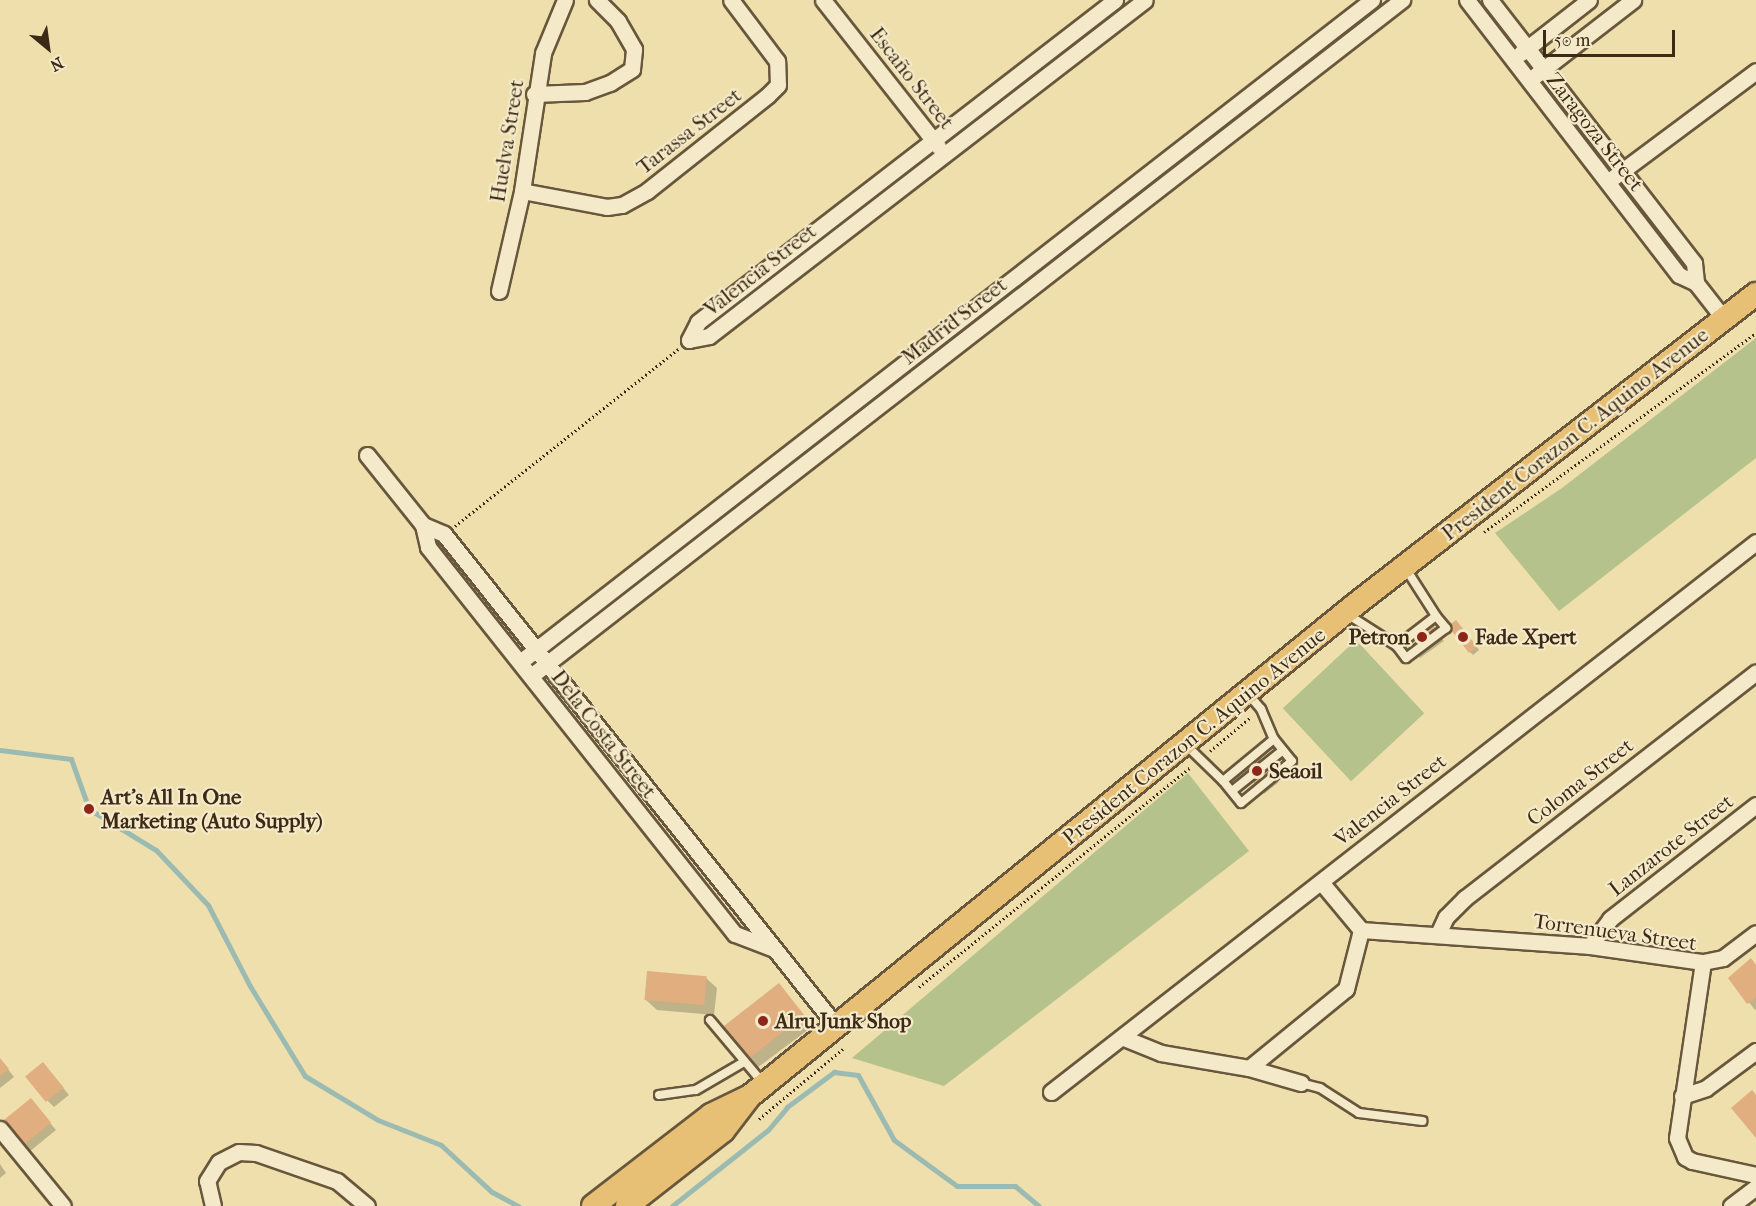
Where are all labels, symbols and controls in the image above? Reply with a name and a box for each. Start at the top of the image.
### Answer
north arrow [18,18,78,78]
scale bar [1546,18,1678,56]
street label: Escaño Street [864,22,960,134]
text: 50 m [1554,30,1590,51]
text: N [47,53,67,75]
street label: Zaragoza Street [1541,68,1649,196]
street label: Huelva Street [485,78,529,204]
street label: Tarassa Street [632,82,746,180]
street label: Valencia Street [699,218,821,322]
street label: Madrid Street [896,272,1012,370]
street label: President Corazon C. Aquino Avenue [1437,322,1713,546]
street label: President Corazon C. Aquino Avenue [1057,622,1331,850]
place label: Petron [1348,624,1410,650]
place label: Fade Xpert [1475,624,1576,650]
marker: Petron [1415,630,1429,644]
marker: Fade Xpert [1456,630,1470,644]
street label: Dela Costa Street [546,665,662,803]
street label: Coloma Street [1522,733,1638,831]
street label: Valencia Street [1329,748,1451,852]
place label: Seaoil [1269,758,1322,784]
marker: Seaoil [1250,764,1264,778]
place label: Art's All In One Marketing (Auto Supply) [101,784,323,834]
street label: Lanzarote Street [1604,789,1738,901]
marker: Art's All In One Marketing (Auto Supply) [82,802,96,816]
street label: Torrenueva Street [1532,908,1698,956]
place label: Alru Junk Shop [775,1008,911,1034]
marker: Alru Junk Shop [756,1014,770,1028]

